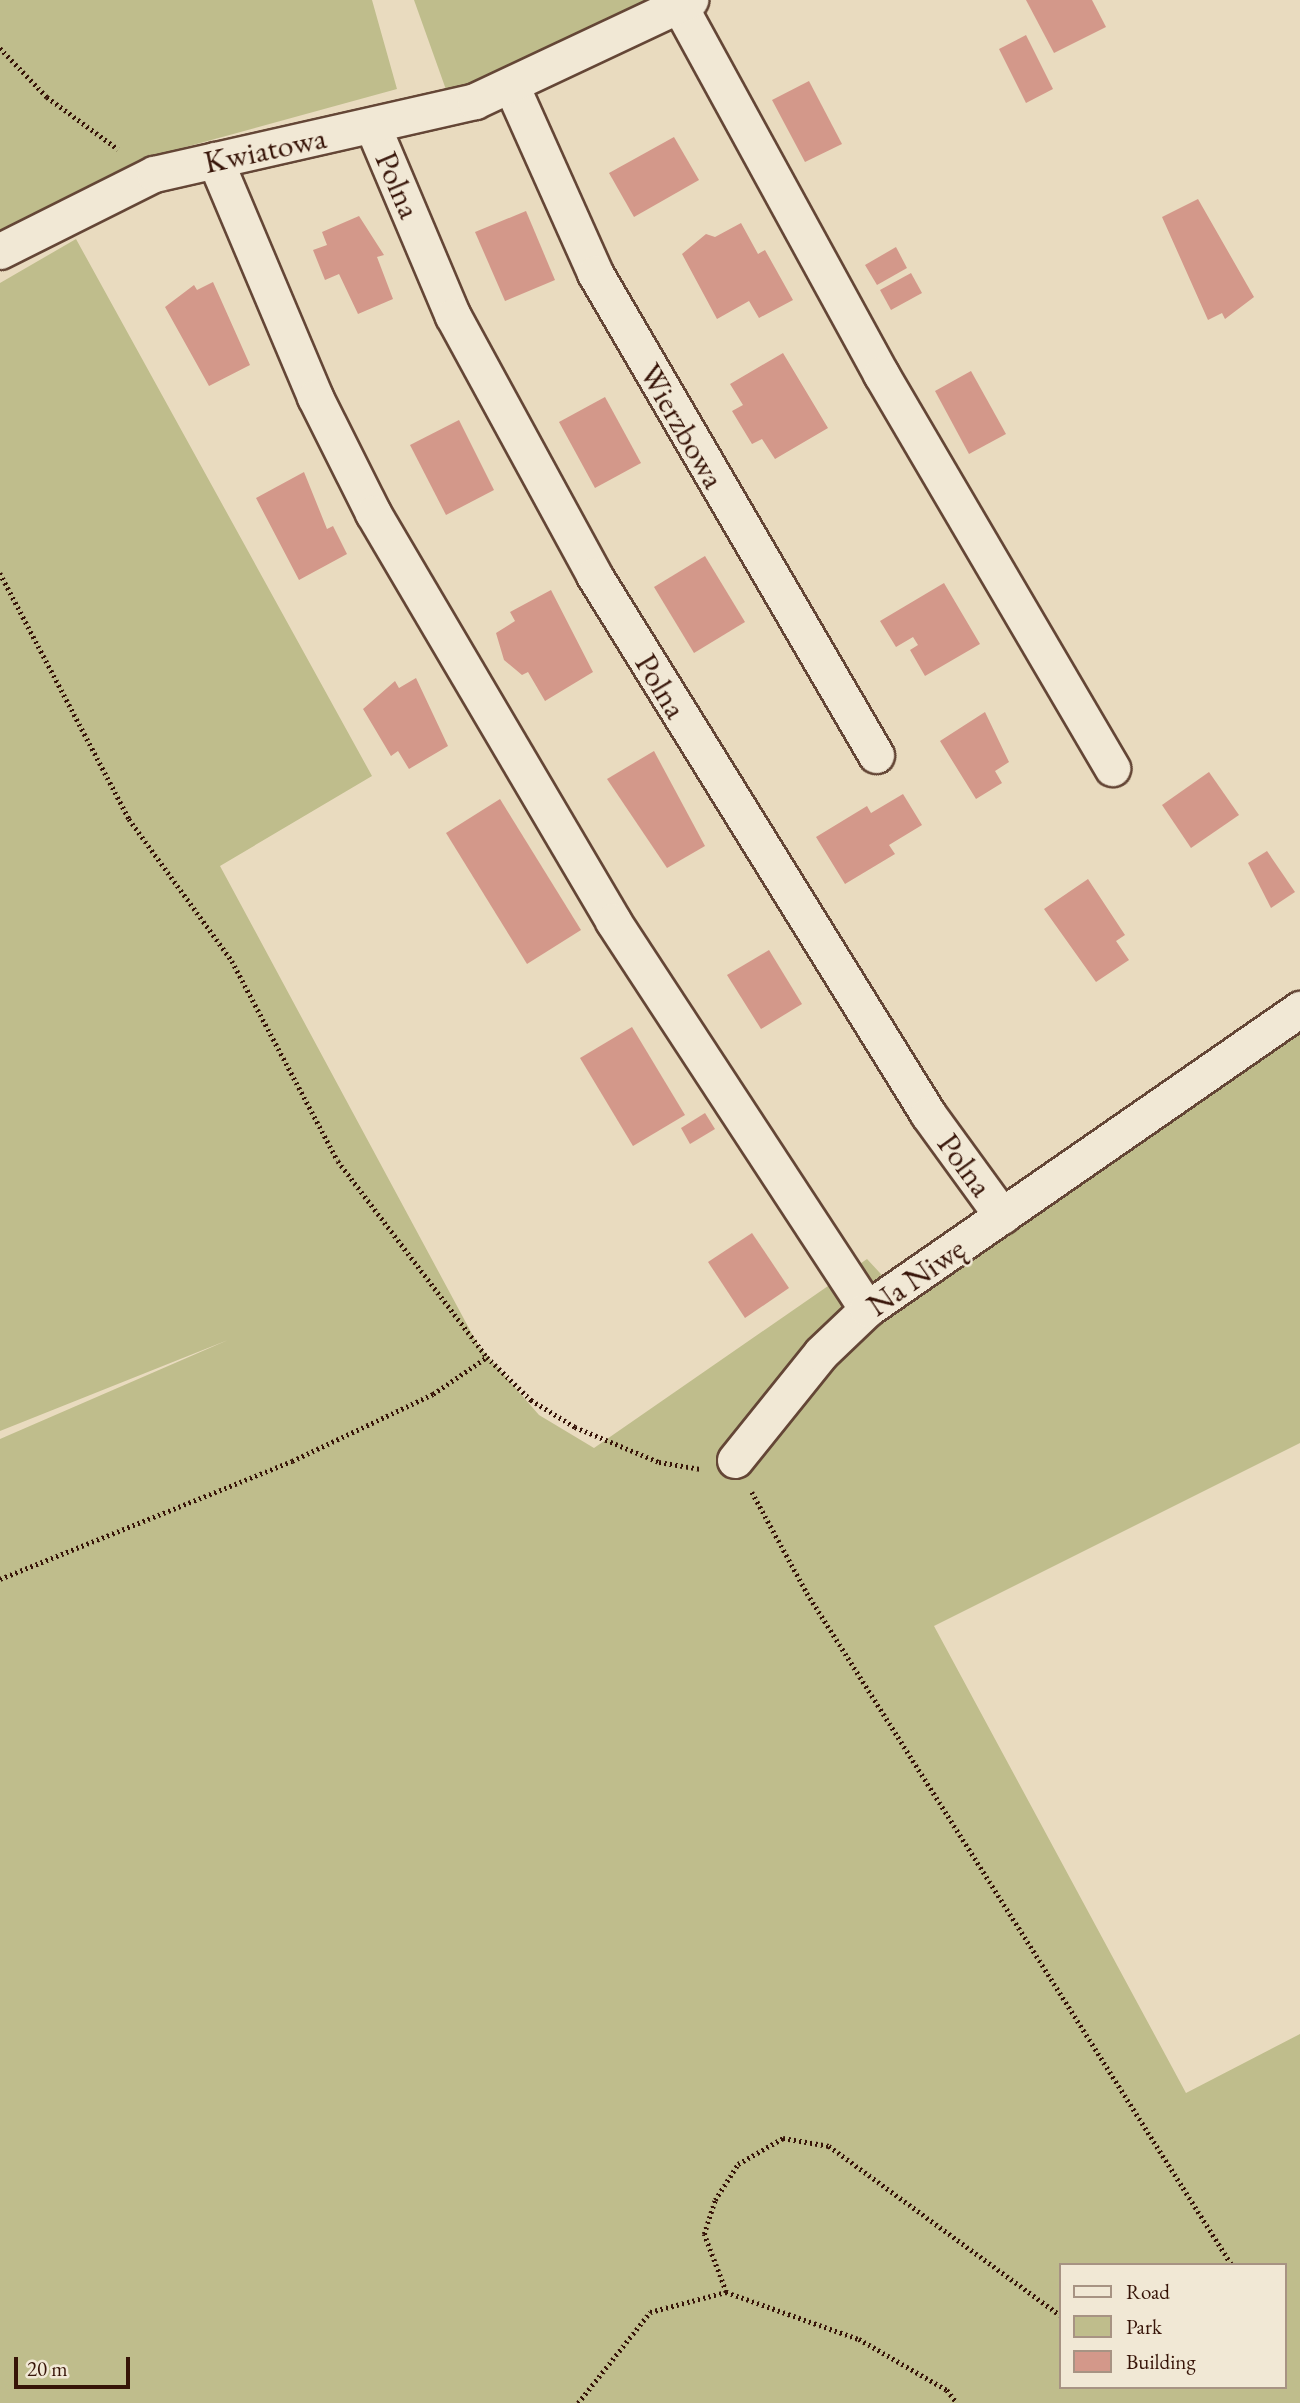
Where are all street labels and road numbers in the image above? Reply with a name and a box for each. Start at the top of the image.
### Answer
street label: Kwiatowa [200,118,330,182]
street label: Polna [367,146,429,224]
street label: Wierzbowa [631,357,733,495]
street label: Polna [627,647,695,725]
street label: Polna [929,1126,1001,1204]
street label: Na Niwę [859,1229,973,1325]

